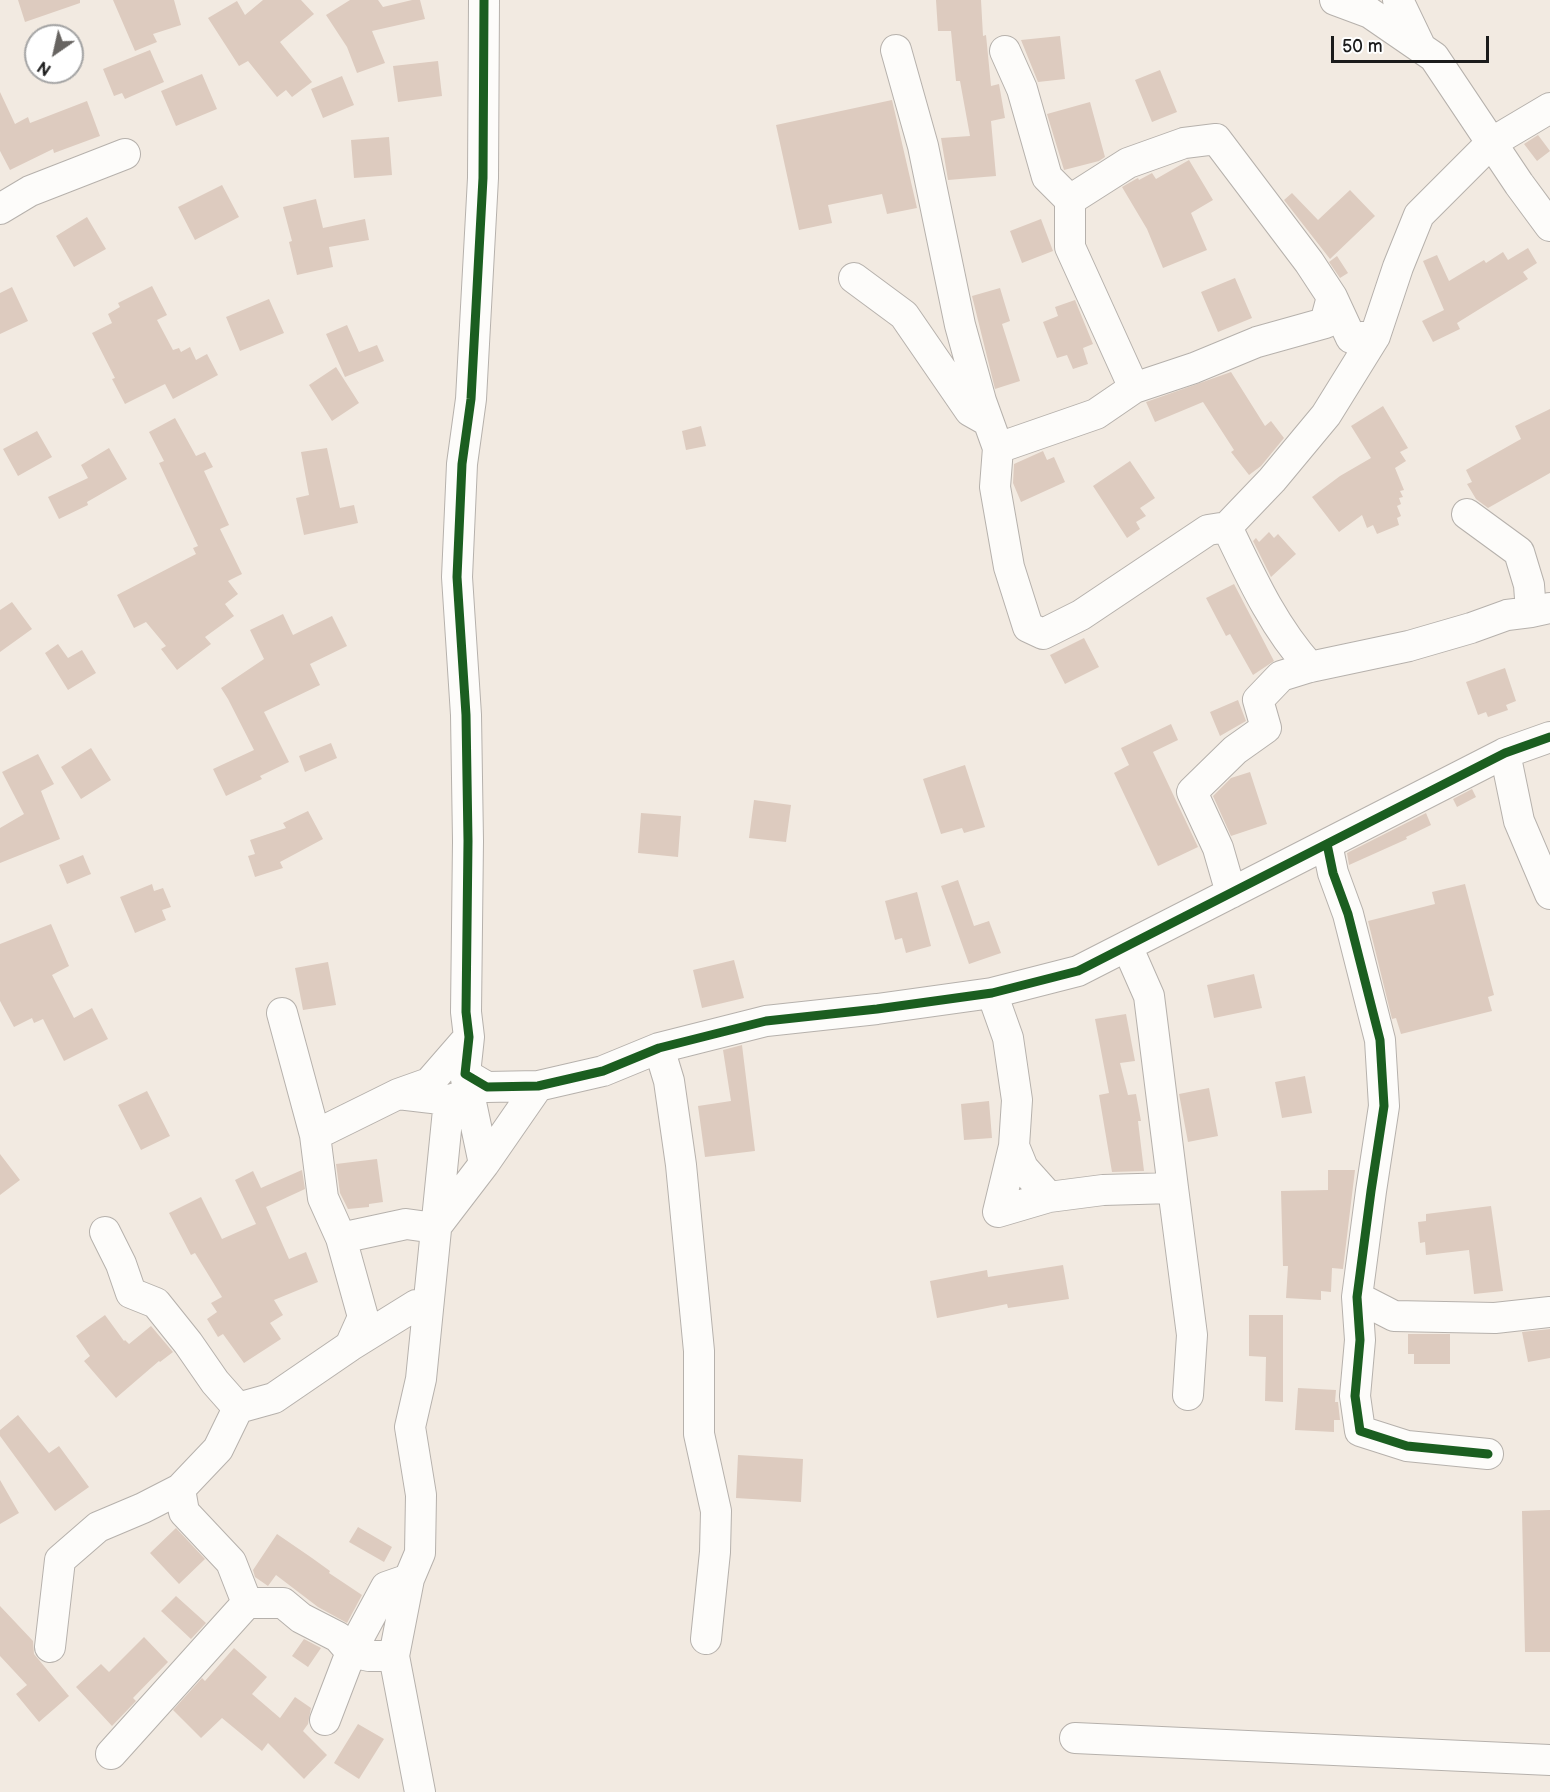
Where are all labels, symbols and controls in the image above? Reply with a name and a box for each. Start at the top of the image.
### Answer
north arrow [24,24,84,84]
scale bar [1334,24,1492,62]
text: 50 m [1342,36,1383,57]
text: N [34,56,55,79]

